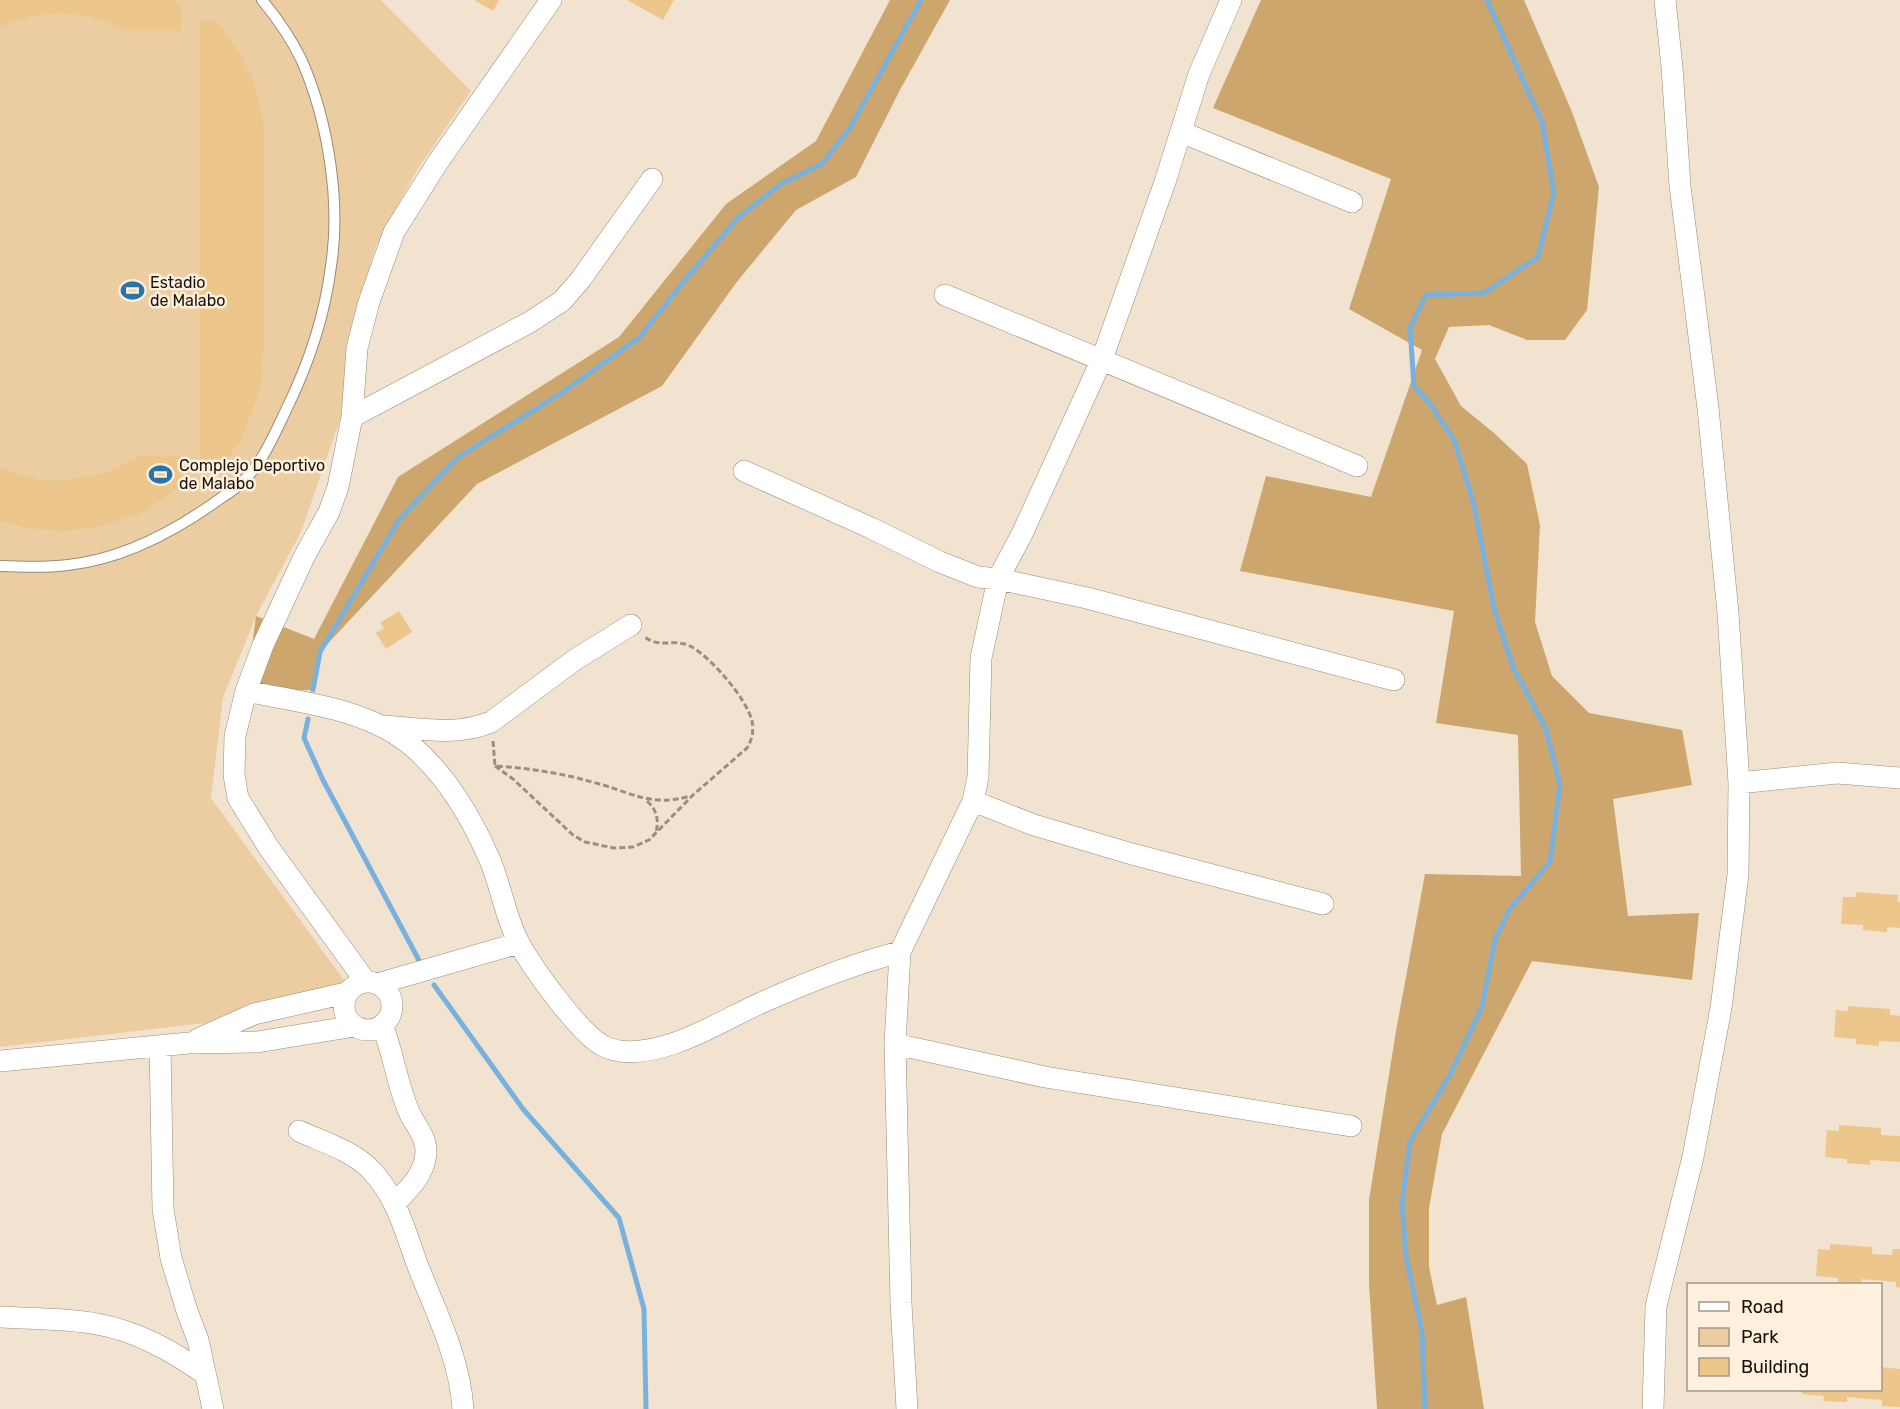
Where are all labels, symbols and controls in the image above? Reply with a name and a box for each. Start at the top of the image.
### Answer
place label: Estadio de Malabo [150,273,225,310]
sports icon: Estadio de Malabo [119,278,145,304]
place label: Complejo Deportivo de Malabo [179,456,325,493]
sports icon: Complejo Deportivo de Malabo [148,461,174,487]
legend [1687,1283,1882,1391]
text: Road [1741,1296,1784,1318]
text: Park [1741,1326,1779,1348]
text: Building [1741,1356,1809,1378]

